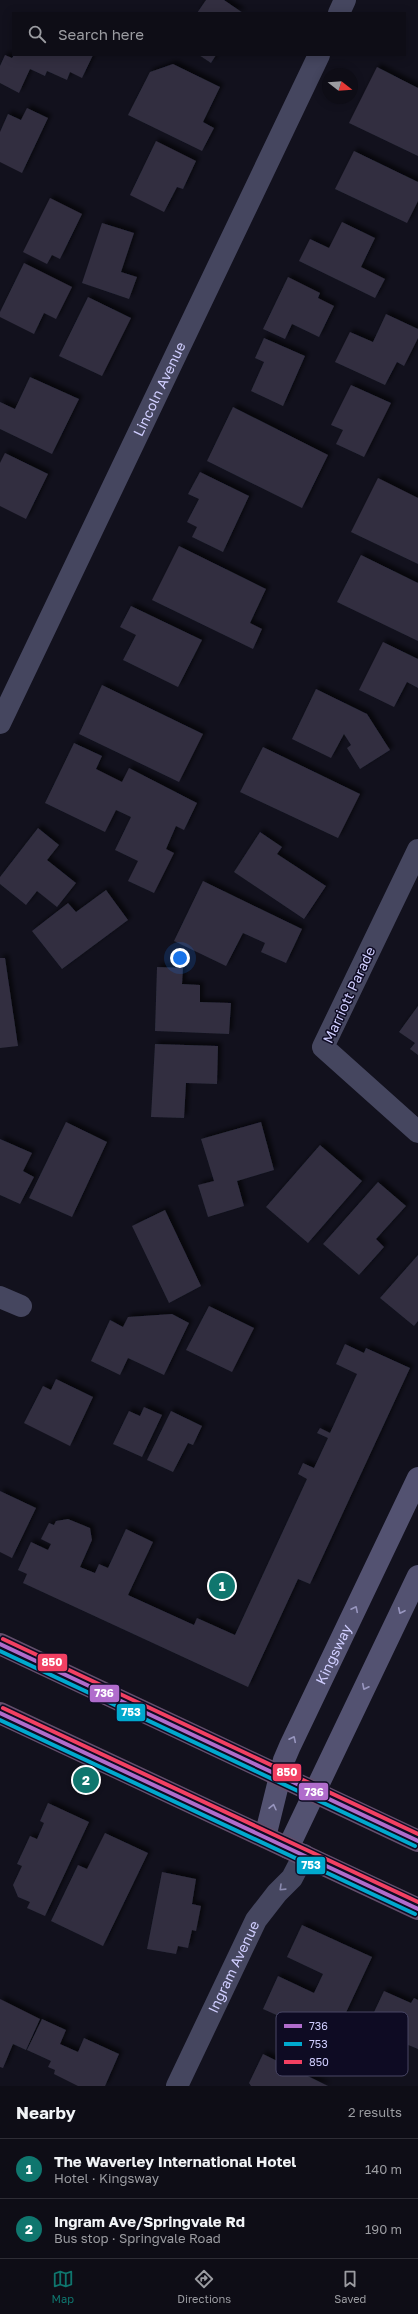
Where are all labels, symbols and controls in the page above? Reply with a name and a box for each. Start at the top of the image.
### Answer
search box [12,12,406,56]
icon: search [26,23,48,45]
text: Search here [58,25,144,43]
north arrow [322,68,358,104]
street label: Lincoln Avenue [129,339,189,439]
street label: Marriott Parade [319,944,378,1046]
your location [170,948,190,968]
pin: 1 [209,1571,235,1601]
one-way arrow [350,1606,358,1614]
one-way arrow [398,1607,406,1614]
street label: Kingsway [312,1621,355,1687]
line badge: 850 [37,1653,68,1672]
text: 850 [42,1655,62,1668]
one-way arrow [362,1682,370,1690]
line badge: 736 [89,1684,120,1703]
text: 736 [94,1686,114,1699]
line badge: 753 [116,1703,146,1722]
text: 753 [121,1705,141,1718]
one-way arrow [288,1736,296,1743]
line badge: 850 [272,1763,302,1782]
pin: 2 [73,1765,99,1795]
text: 850 [277,1765,297,1778]
line badge: 736 [298,1782,329,1801]
text: 736 [304,1785,324,1798]
one-way arrow [268,1803,276,1810]
line badge: 753 [296,1856,326,1875]
text: 753 [301,1858,321,1871]
one-way arrow [279,1883,287,1890]
street label: Ingram Avenue [204,1918,262,2016]
legend [276,2012,408,2076]
text: 736 [309,2019,328,2032]
text: 753 [309,2037,328,2050]
text: 850 [309,2055,329,2068]
text: Nearby [16,2102,76,2123]
text: 2 results [348,2104,402,2120]
text: The Waverley International Hotel [54,2152,296,2170]
text: 1 [26,2161,32,2177]
text: 140 m [365,2161,402,2177]
text: Hotel · Kingsway [54,2170,159,2186]
text: Ingram Ave/Springvale Rd [54,2212,245,2230]
text: 2 [25,2221,33,2237]
text: 190 m [365,2221,402,2237]
text: Bus stop · Springvale Road [54,2230,221,2246]
tab: Map [52,2268,74,2305]
tab: Directions [177,2268,231,2305]
tab: Saved [334,2268,366,2305]

